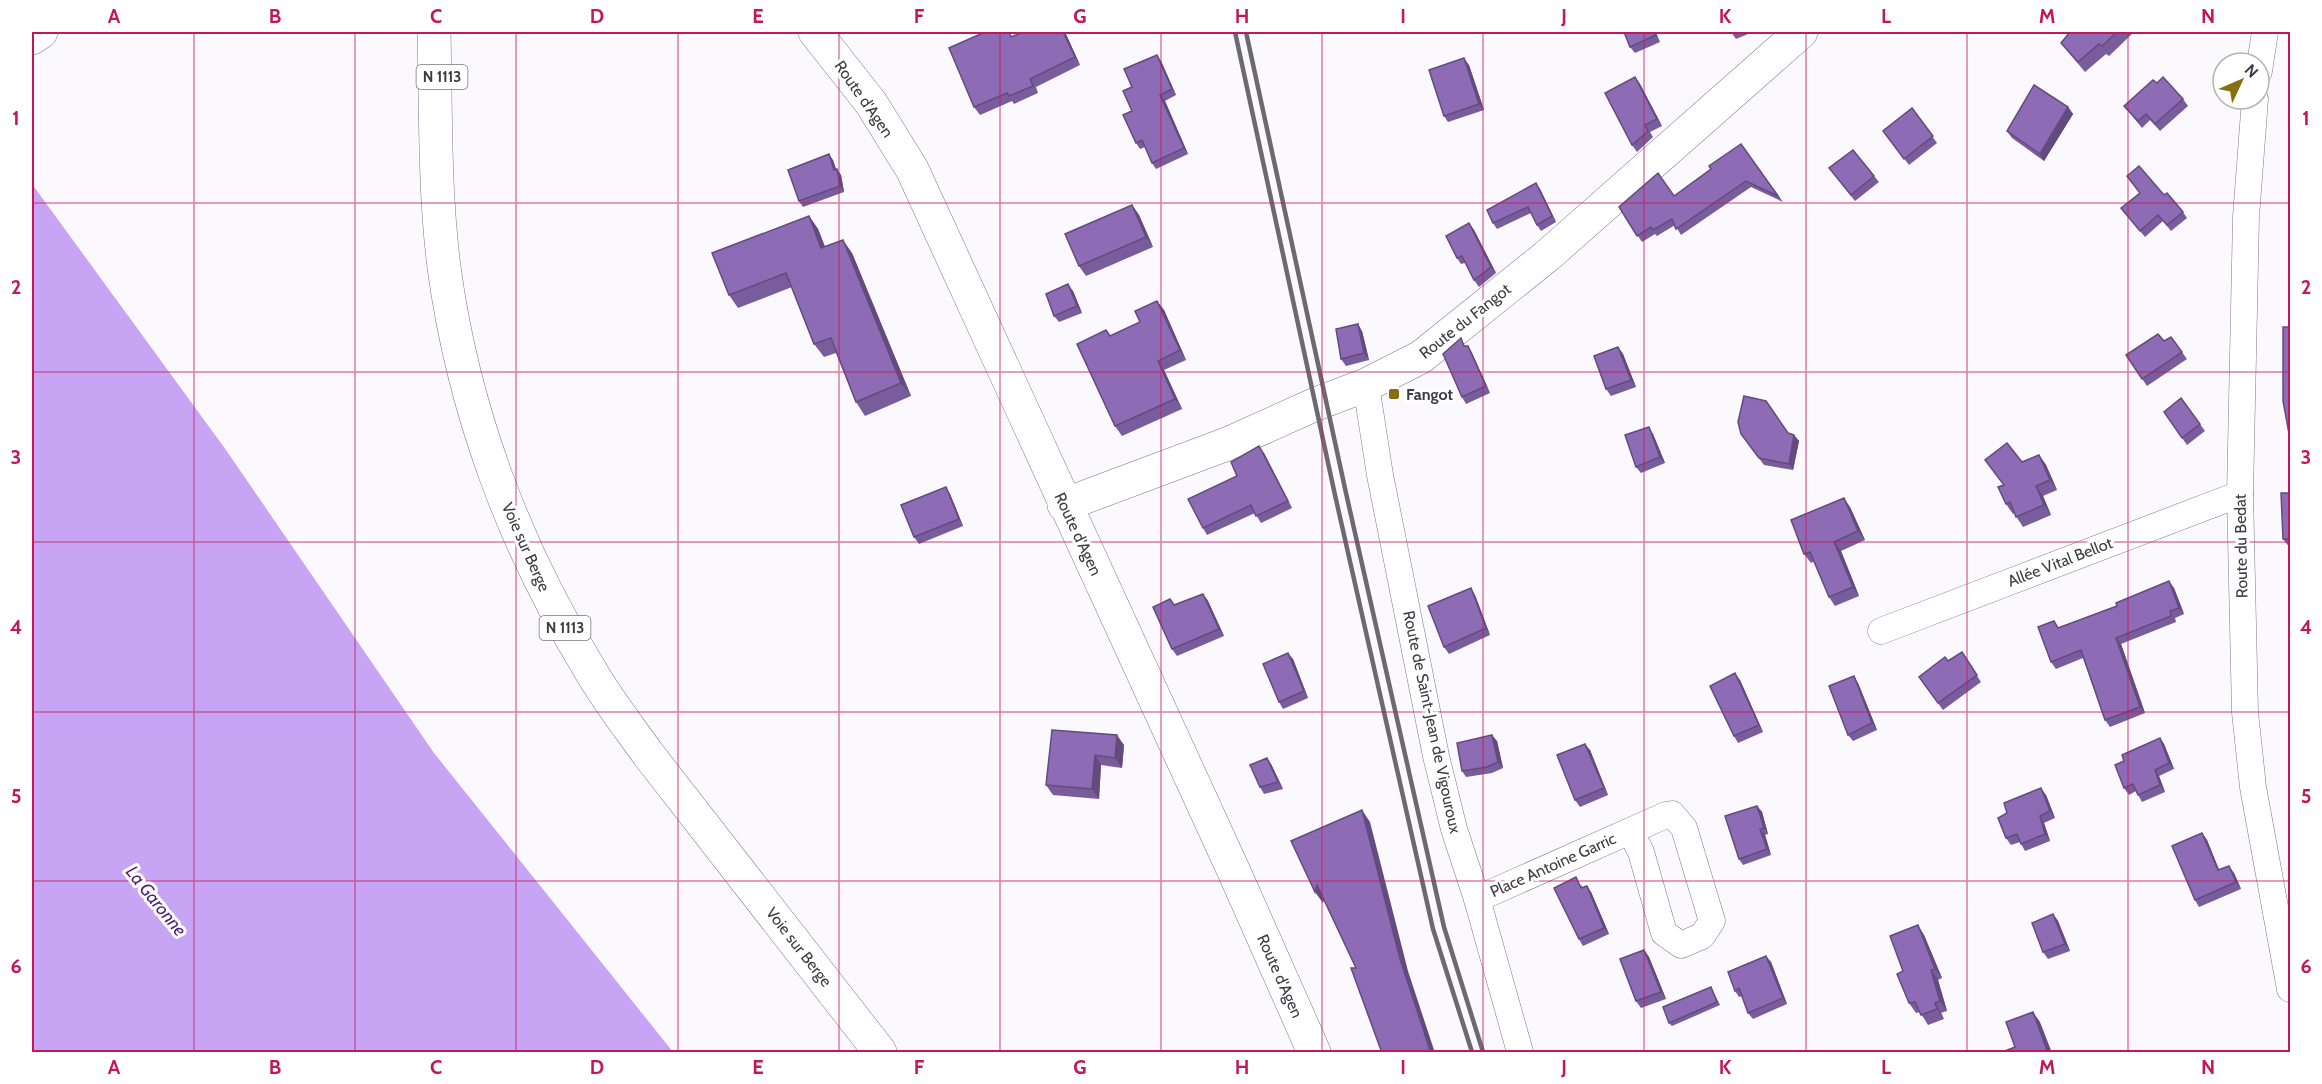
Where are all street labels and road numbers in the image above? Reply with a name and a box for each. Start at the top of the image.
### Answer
street label: Route d'Agen [831,57,897,141]
road number: N 1113 [416,65,468,89]
street label: Route du Fangot [1416,279,1515,363]
street label: Route d'Agen [1050,489,1106,579]
street label: Route du Bedat [2231,493,2251,598]
street label: Voie sur Berge [498,500,554,594]
street label: Allée Vital Bellot [2005,533,2116,591]
street label: Route de Saint-Jean de Vigouroux [1399,609,1465,836]
road number: N 1113 [540,616,590,640]
street label: Place Antoine Garric [1487,829,1619,901]
street label: Voie sur Berge [762,904,836,990]
street label: Route d'Agen [1253,931,1307,1021]

